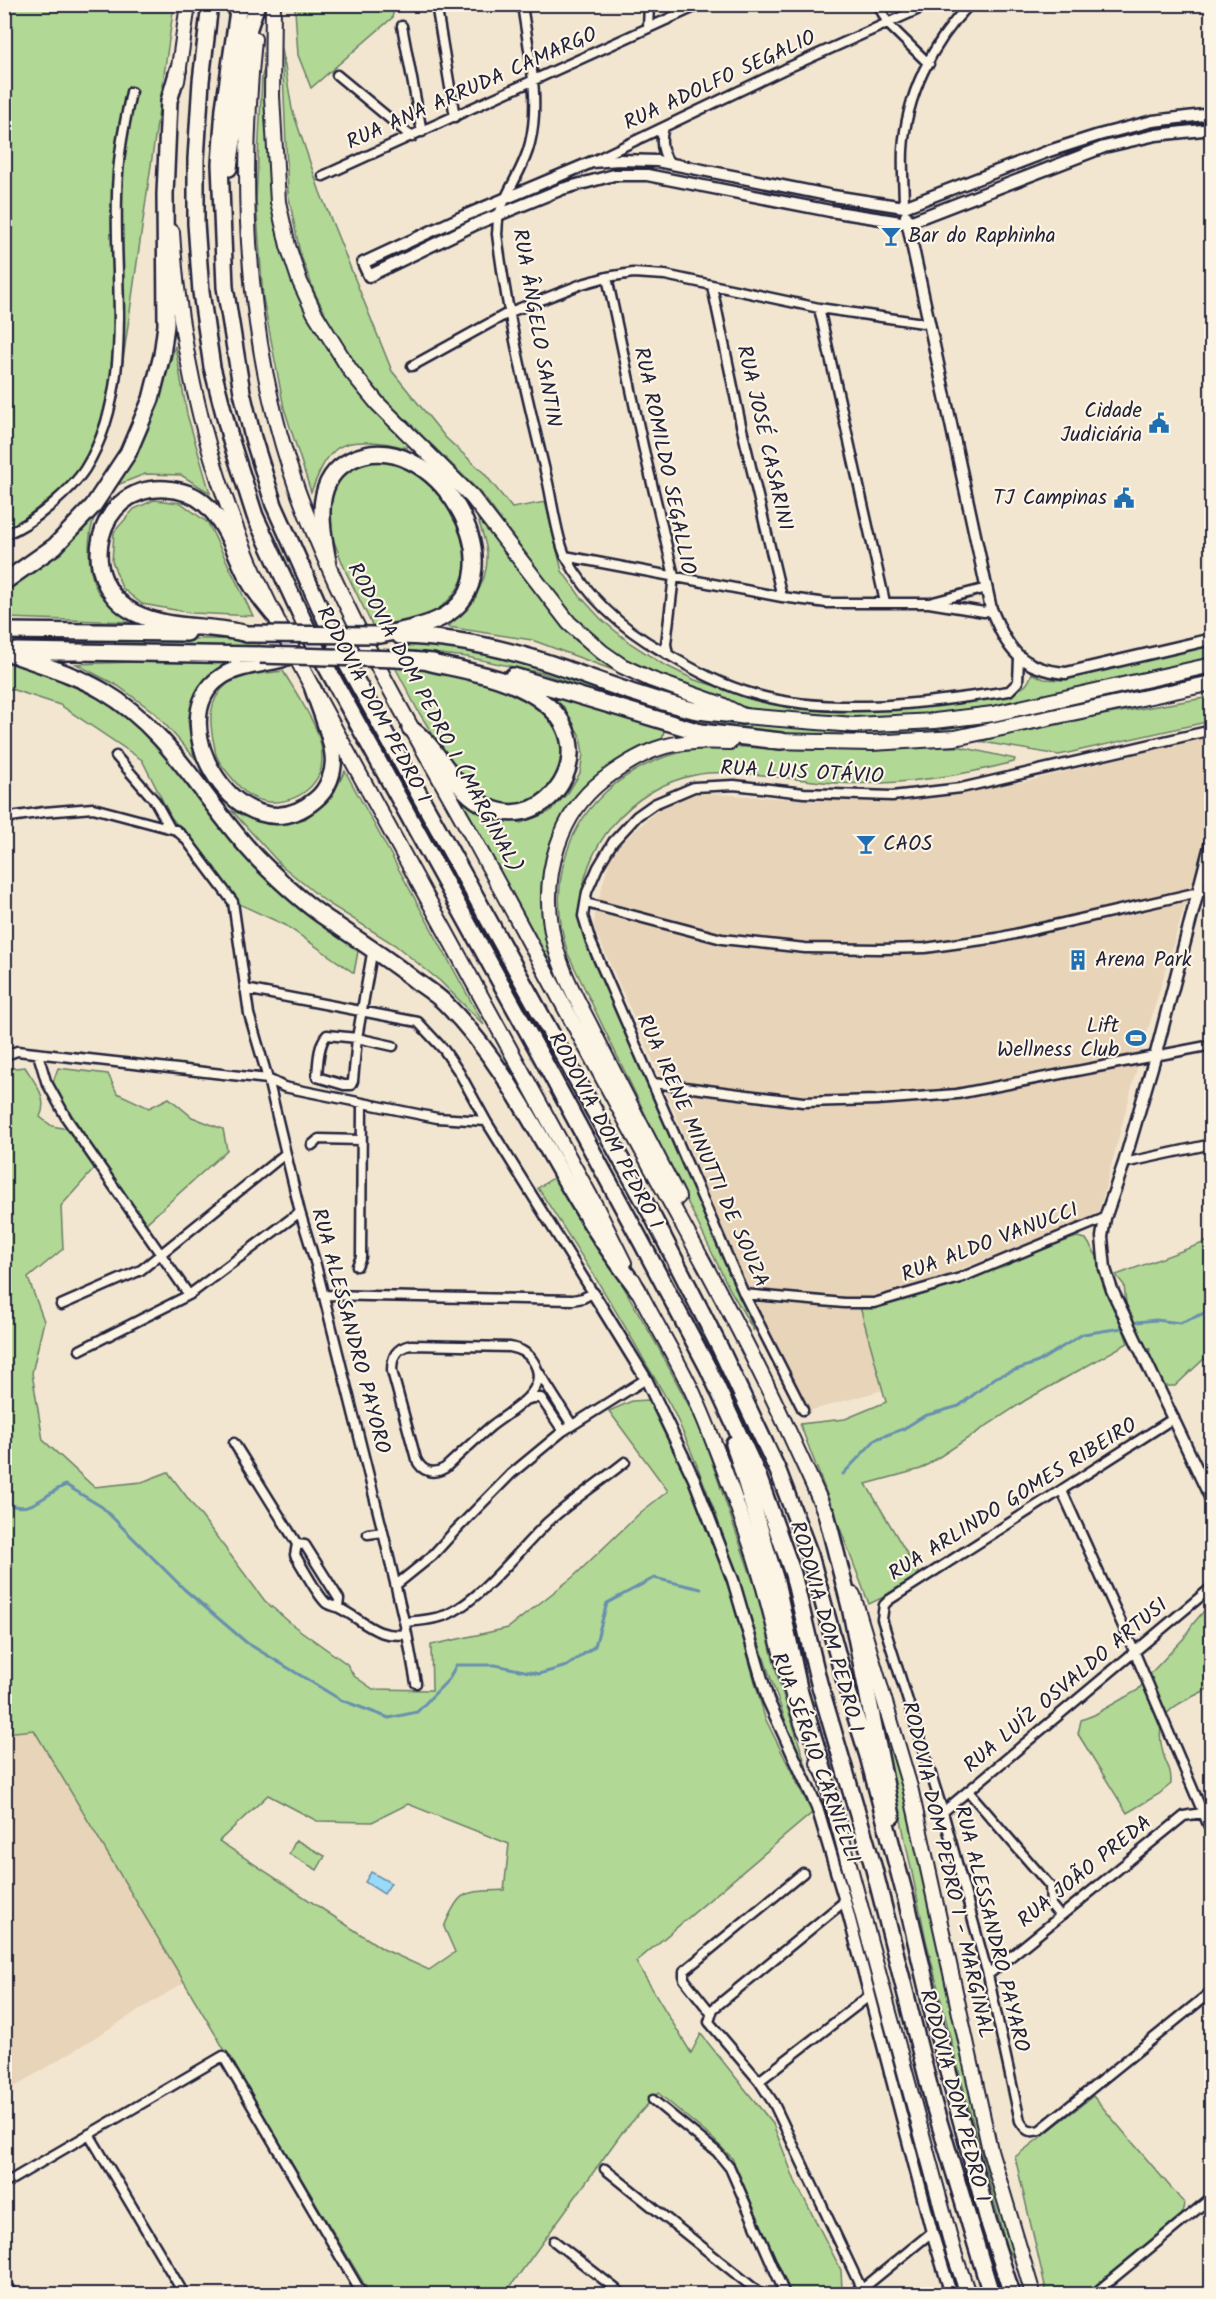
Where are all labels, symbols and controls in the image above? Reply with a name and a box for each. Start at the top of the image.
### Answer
street label: RUA ANA ARRUDA CAMARGO [341,19,603,159]
street label: RUA ADOLFO SEGALIO [618,22,822,140]
place label: Bar do Raphinha [908,220,1056,253]
bar icon: Bar do Raphinha [879,224,903,248]
street label: RUA ÂNGELO SANTIN [502,226,570,430]
street label: RUA JOSÉ CASARINI [727,342,801,534]
street label: RUA ROMILDO SEGALLIO [624,344,704,578]
place label: Cidade Judiciária [1061,395,1143,452]
public building icon: Cidade Judiciária [1147,411,1171,435]
place label: TJ Campinas [993,482,1107,515]
public building icon: TJ Campinas [1112,486,1136,510]
street label: RODOVIA DOM PEDRO I (MARGINAL) [338,557,530,879]
street label: RODOVIA DOM PEDRO I [307,601,439,809]
street label: RUA LUIS OTÁVIO [719,752,885,794]
place label: CAOS [883,828,932,861]
bar icon: CAOS [854,832,878,856]
place label: Arena Park [1095,944,1192,977]
building icon: Arena Park [1066,948,1090,972]
street label: RUA IRENE MINUTTI DE SOUZA [627,1009,777,1293]
place label: Lift Wellness Club [997,1010,1120,1067]
sports icon: Lift Wellness Club [1124,1026,1148,1050]
street label: RODOVIA DOM PEDRO I [539,1027,671,1235]
street label: RUA ALDO VANUCCI [897,1194,1083,1292]
street label: RUA ALESSANDRO PAYORO [301,1204,399,1458]
street label: RUA ARLINDO GOMES RIBEIRO [882,1410,1144,1590]
street label: RODOVIA DOM PEDRO I [780,1517,872,1737]
street label: RUA LUÍZ OSVALDO ARTUSI [956,1590,1176,1782]
street label: RUA SÉRGIO CARNIELLI [761,1648,869,1868]
street label: RODOVIA DOM PEDRO I - MARGINAL [892,1698,1002,2042]
street label: RUA ALESSANDRO PAYARO [944,1802,1038,2056]
street label: RUA JOÃO PREDA [1010,1807,1160,1937]
street label: RODOVIA DOM PEDRO I [910,1986,998,2206]

